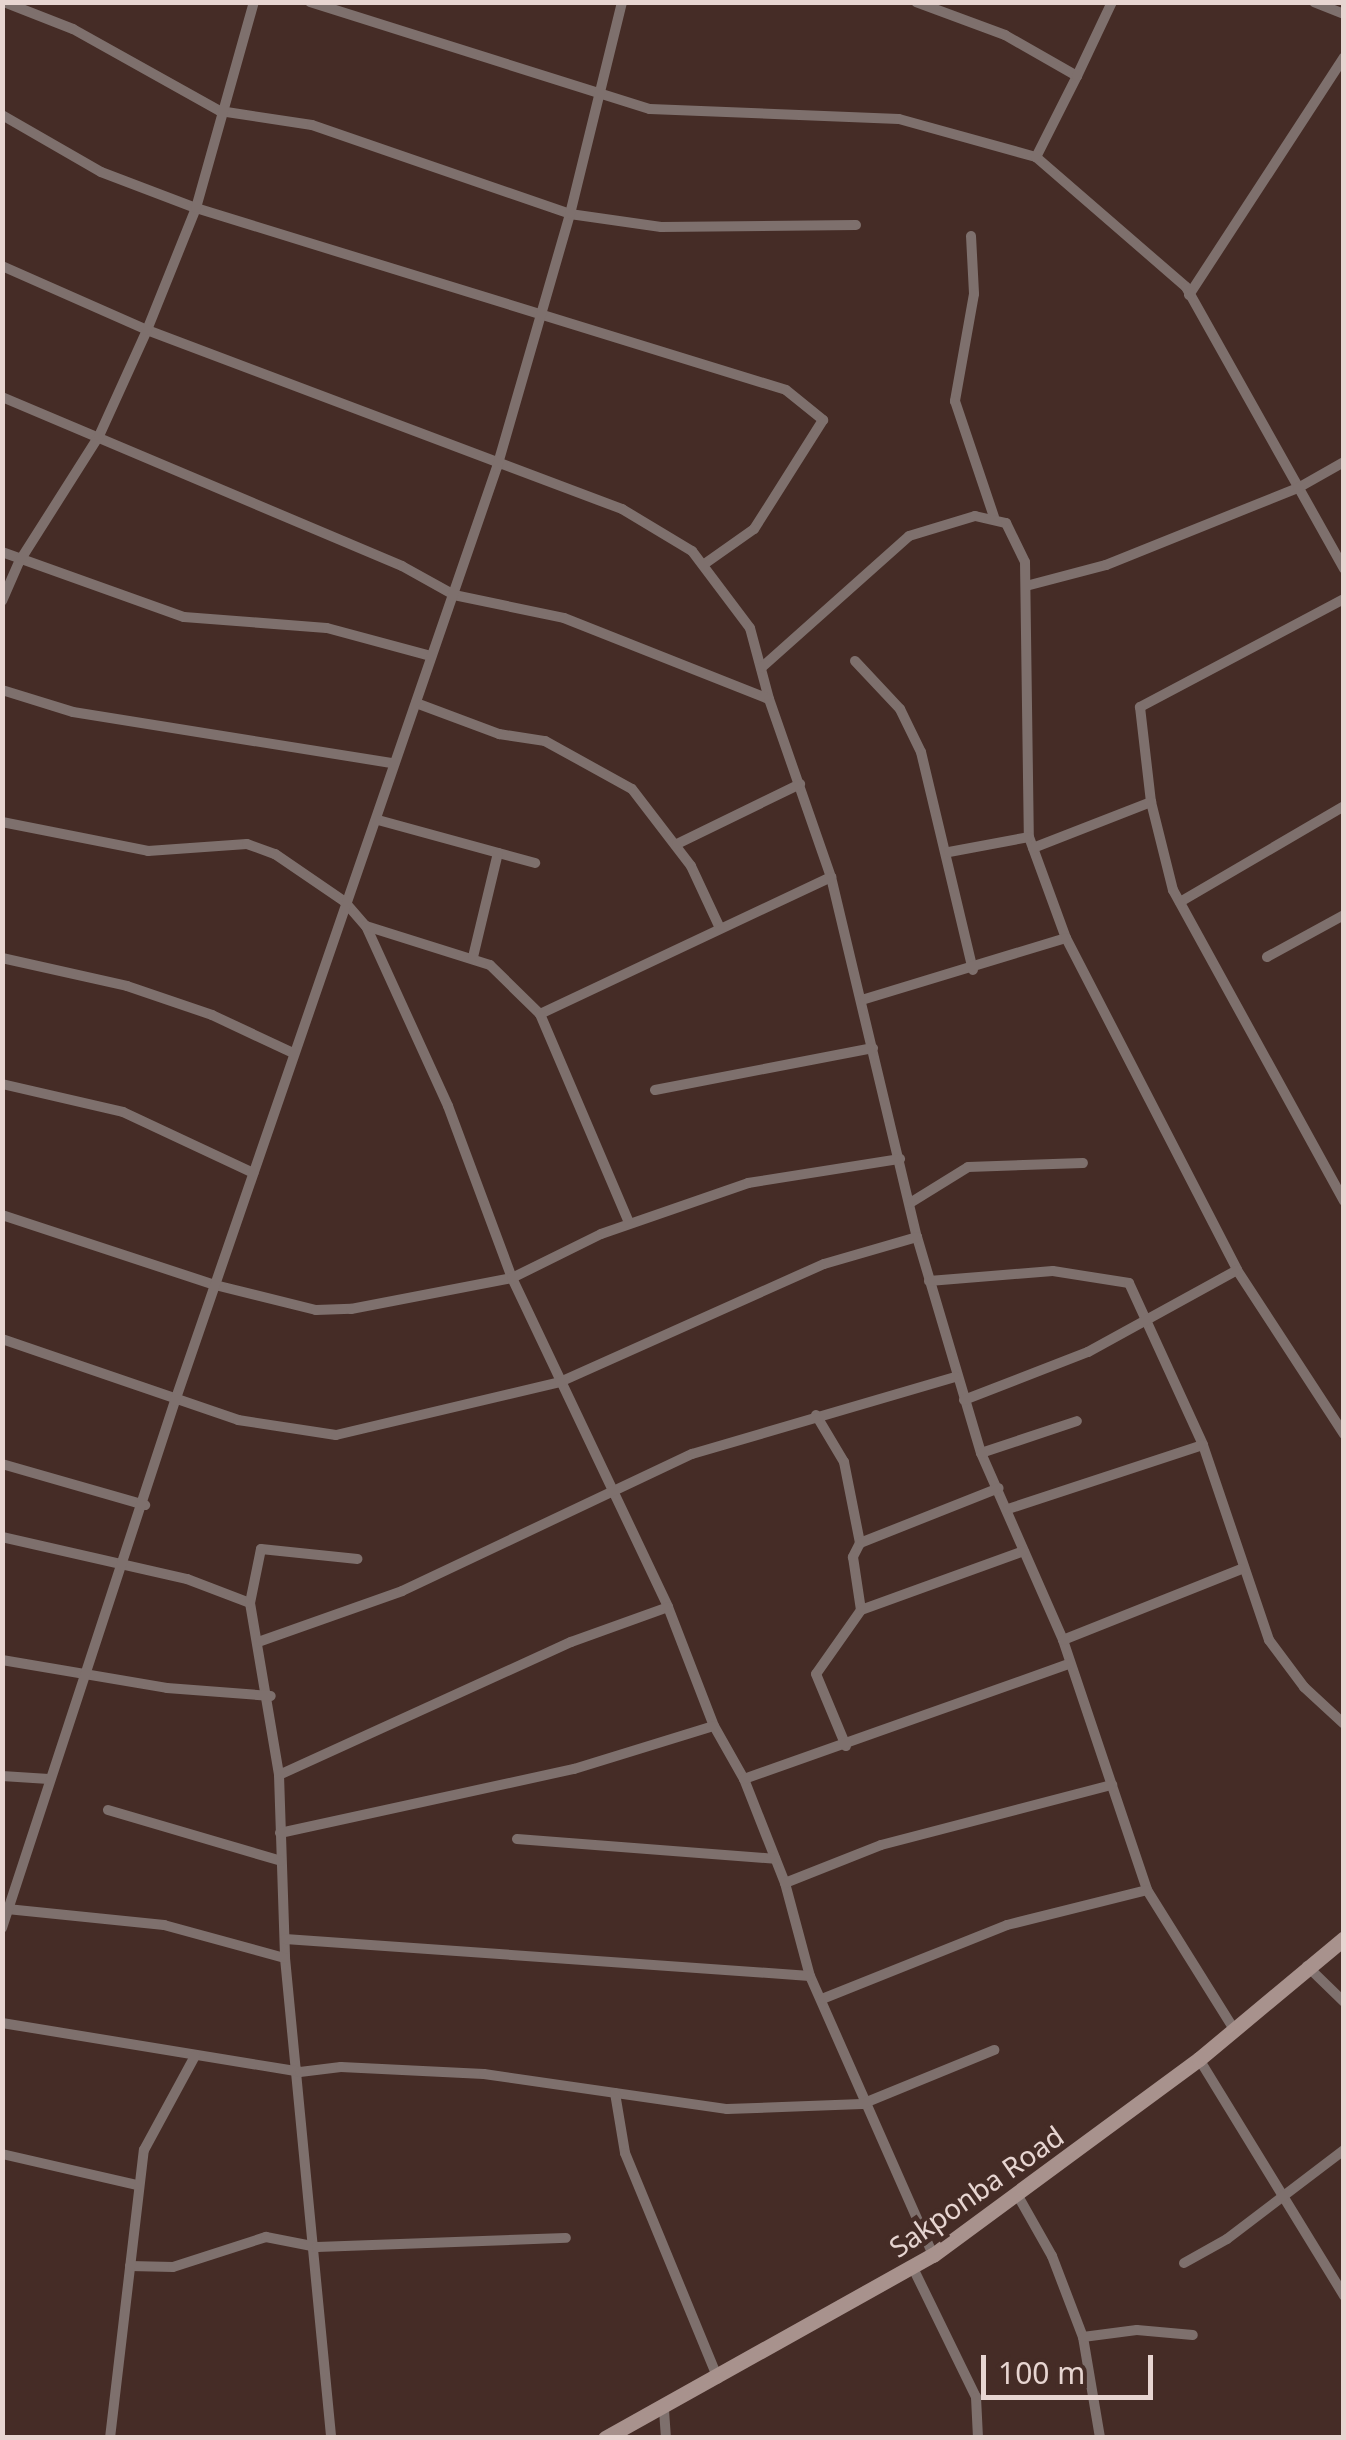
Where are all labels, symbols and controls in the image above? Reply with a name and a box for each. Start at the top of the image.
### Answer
street label: Sakponba Road [882,2118,1070,2264]
scale bar [986,2335,1158,2397]
text: 100 m [998,2352,1085,2393]

